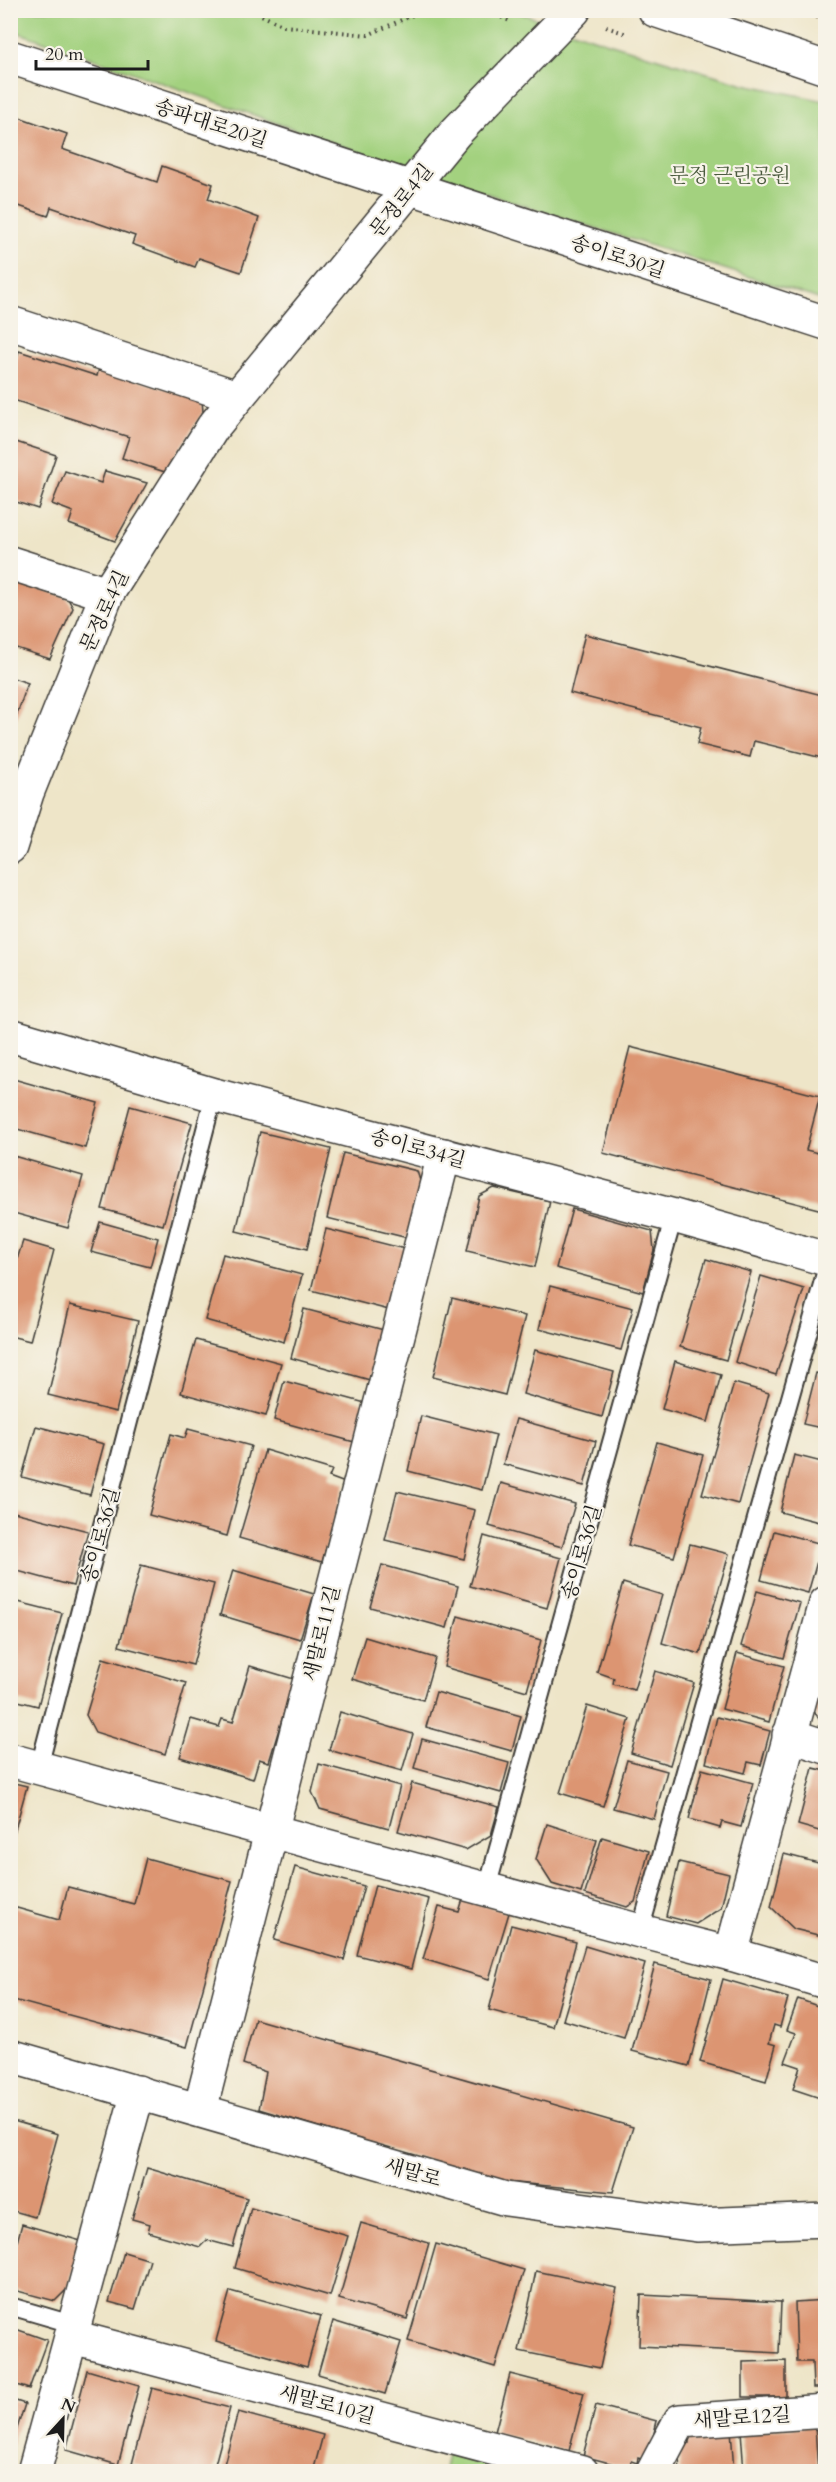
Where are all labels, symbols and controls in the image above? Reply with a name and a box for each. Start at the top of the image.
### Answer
scale bar [36,33,148,71]
text: 20 m [45,42,84,67]
street label: 송파대로20길 [151,93,271,154]
street label: 문정로4길 [363,158,439,243]
park label: 문정 근린공원 [669,162,791,189]
street label: 송이로30길 [567,229,669,284]
street label: 문정로4길 [74,566,135,657]
street label: 송이로34길 [367,1123,469,1174]
street label: 송이로36길 [75,1484,126,1586]
street label: 송이로36길 [555,1501,608,1603]
street label: 새말로11길 [297,1582,346,1684]
street label: 새말로 [381,2152,444,2193]
street label: 새말로10길 [276,2379,378,2430]
north arrow [33,2389,93,2449]
text: N [58,2393,79,2419]
street label: 새말로12길 [692,2401,792,2434]

